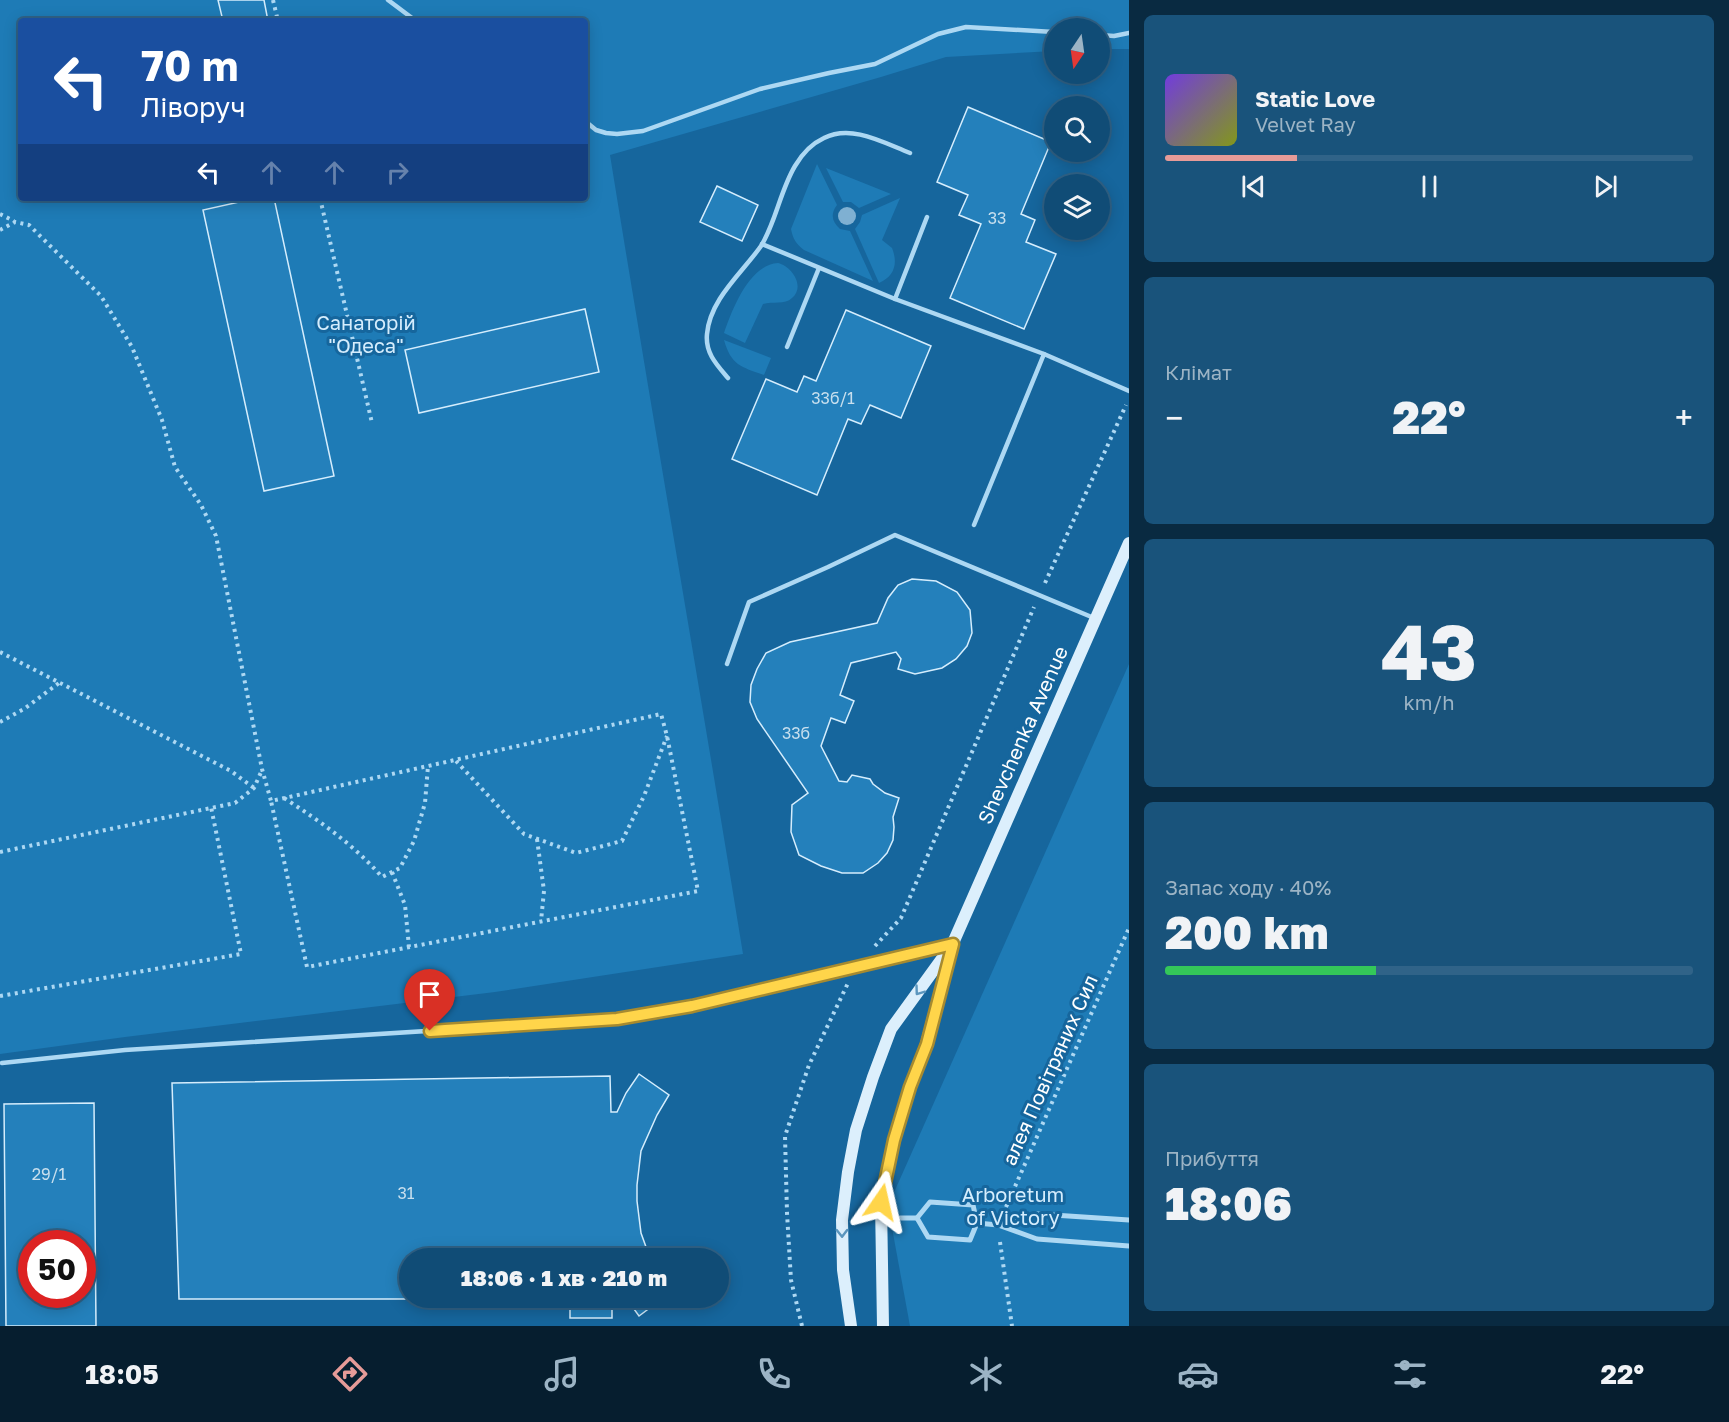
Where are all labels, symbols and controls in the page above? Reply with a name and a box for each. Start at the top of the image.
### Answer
north arrow [1044,18,1110,84]
map controls [1044,18,1110,240]
text: 70 m [141,40,238,90]
icon: left [42,42,120,120]
text: Static Love [1255,85,1375,112]
text: Ліворуч [141,91,245,123]
button: search [1044,96,1110,162]
text: Velvet Ray [1255,112,1356,136]
icon: left [192,156,225,189]
icon: ahead [255,156,288,189]
icon: ahead [318,156,351,189]
icon: right [381,156,414,189]
icon: previous [1237,170,1270,203]
icon: pause [1413,170,1446,203]
icon: next [1589,170,1622,203]
button: layers [1044,174,1110,240]
house number: 33 [988,208,1006,228]
park label: Санаторій "Одеса" [316,310,416,357]
text: Клімат [1165,360,1232,384]
house number: 33б/1 [811,388,855,408]
text: 22° [1392,390,1466,444]
text: − [1165,398,1183,437]
text: + [1675,398,1693,437]
text: 43 [1381,604,1477,697]
street label: Shevchenka Avenue [972,642,1072,827]
text: km/h [1404,690,1454,714]
house number: 33б [782,723,810,743]
text: Запас ходу · 40% [1165,875,1331,899]
text: 200 km [1165,905,1329,959]
pin [404,969,455,1031]
street label: алея Повітряних Сил [996,971,1102,1169]
icon: arrive [413,978,446,1011]
one-way arrow [915,984,926,995]
text: Прибуття [1165,1146,1259,1170]
house number: 29/1 [32,1164,66,1184]
position arrow [849,1170,913,1234]
text: 18:06 [1165,1176,1292,1230]
park label: Arboretum of Victory [962,1182,1064,1229]
house number: 31 [397,1183,415,1203]
one-way arrow [836,1228,848,1237]
speed limit sign: 50 [18,1230,96,1308]
text: 18:06 · 1 хв · 210 m [461,1264,667,1291]
icon: directions [329,1353,371,1395]
icon: music [541,1353,583,1395]
icon: phone [753,1353,795,1395]
icon: climate [965,1353,1007,1395]
icon: car [1177,1353,1219,1395]
icon: filters [1389,1353,1431,1395]
text: 18:05 [85,1358,159,1390]
text: 22° [1601,1358,1644,1390]

